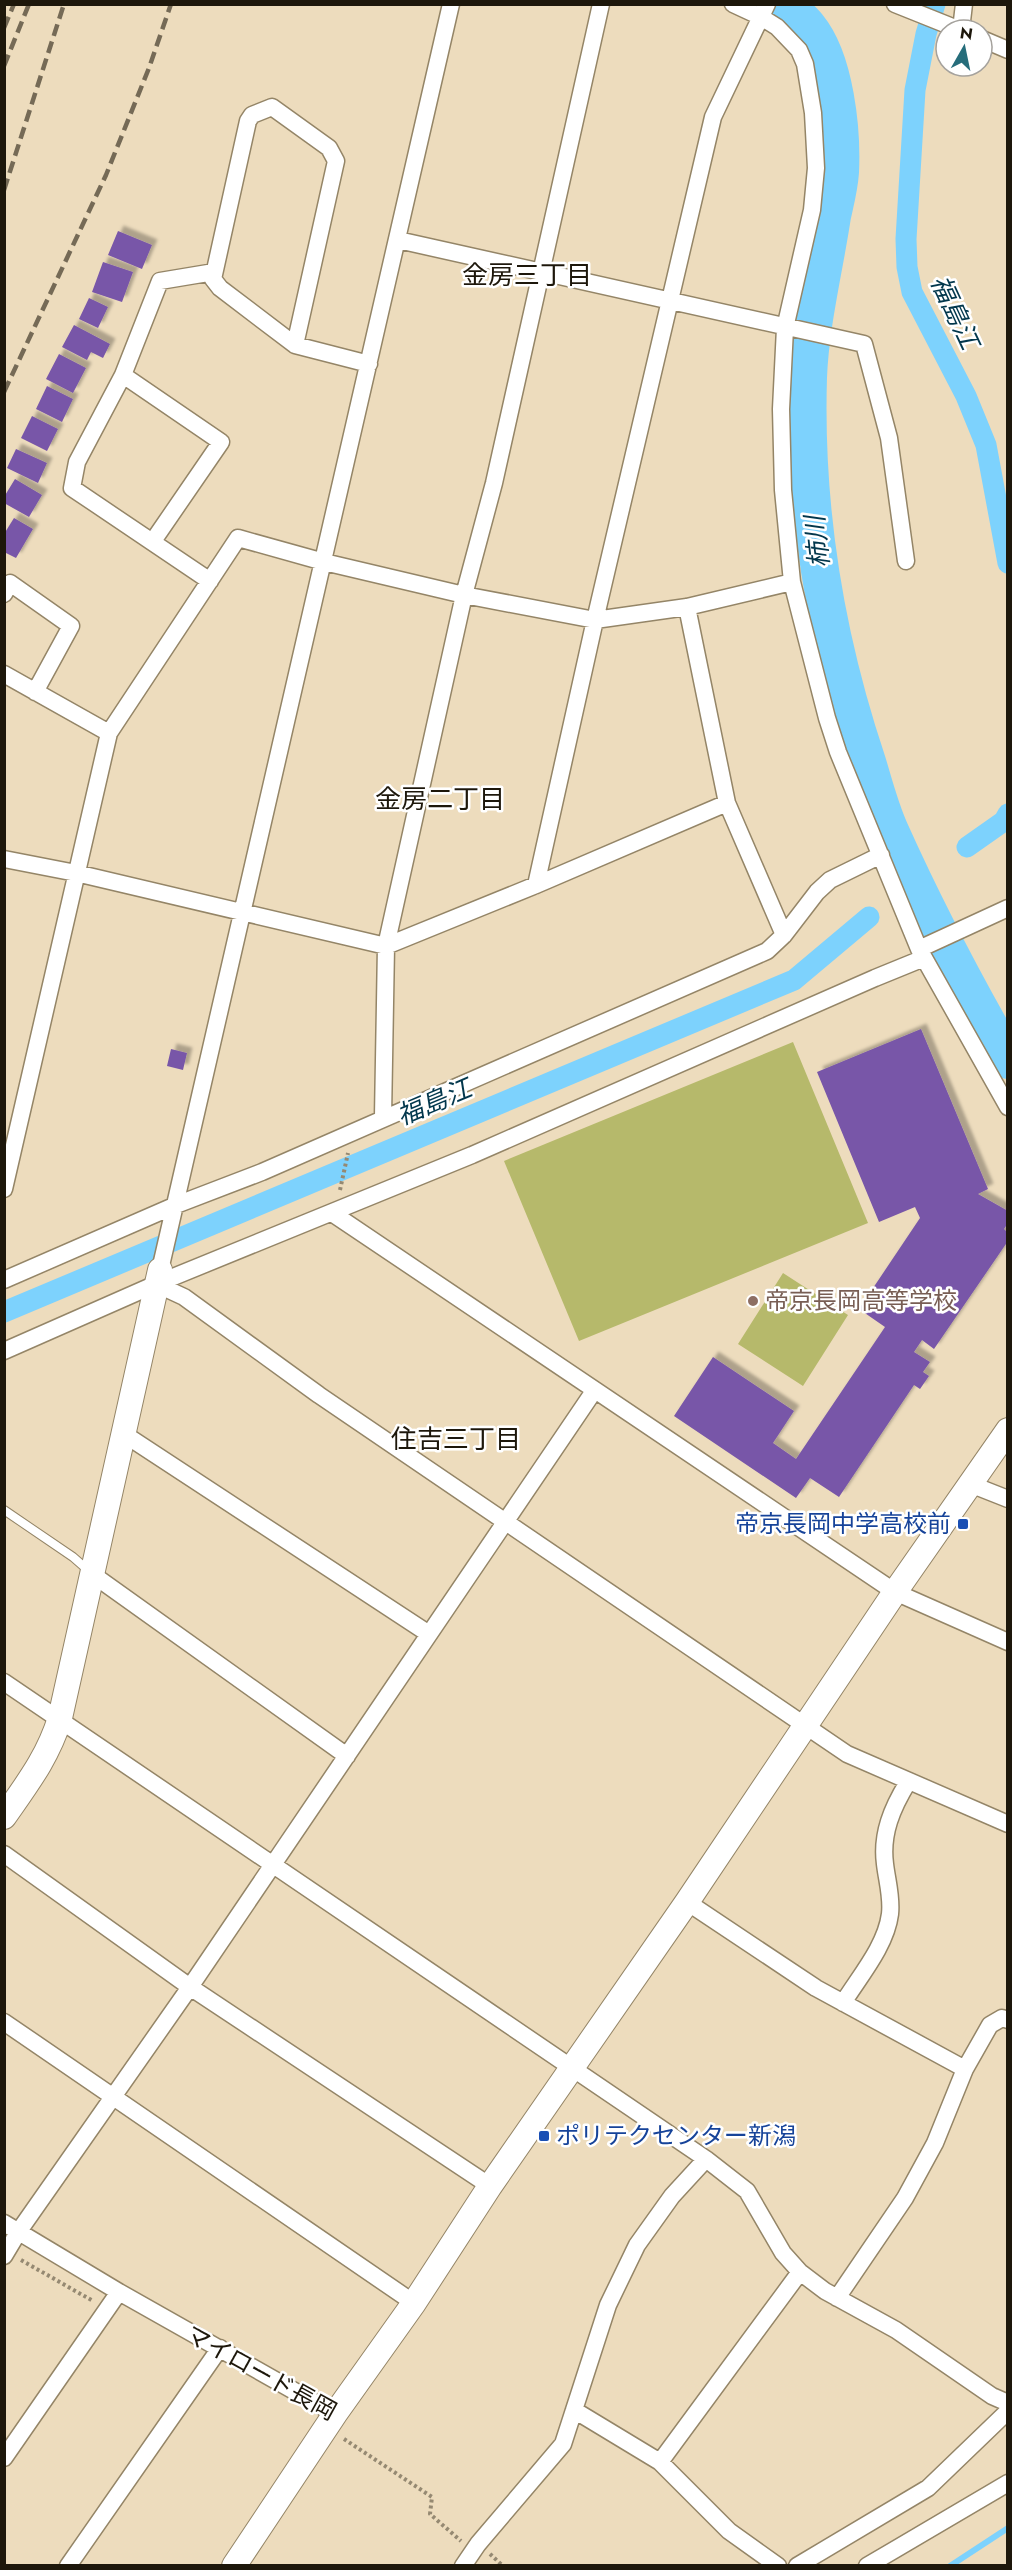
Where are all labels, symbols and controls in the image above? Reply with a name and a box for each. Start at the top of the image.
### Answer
north arrow [934,18,994,78]
text: N [958,21,974,46]
district label: 金房三丁目 [462,256,592,294]
water label: 福島江 [921,269,990,358]
water label: 柿川 [795,511,839,570]
district label: 金房二丁目 [375,780,505,818]
water label: 福島江 [391,1068,480,1135]
place label: 帝京長岡高等学校 [765,1283,957,1318]
marker: 帝京長岡高等学校 [746,1294,760,1308]
district label: 住吉三丁目 [391,1420,521,1458]
place label: 帝京長岡中学高校前 [735,1506,951,1541]
marker: 帝京長岡中学高校前 [956,1517,970,1531]
place label: ポリテクセンター新潟 [556,2118,796,2153]
marker: ポリテクセンター新潟 [537,2129,551,2143]
street label: マイロード長岡 [179,2317,343,2429]

